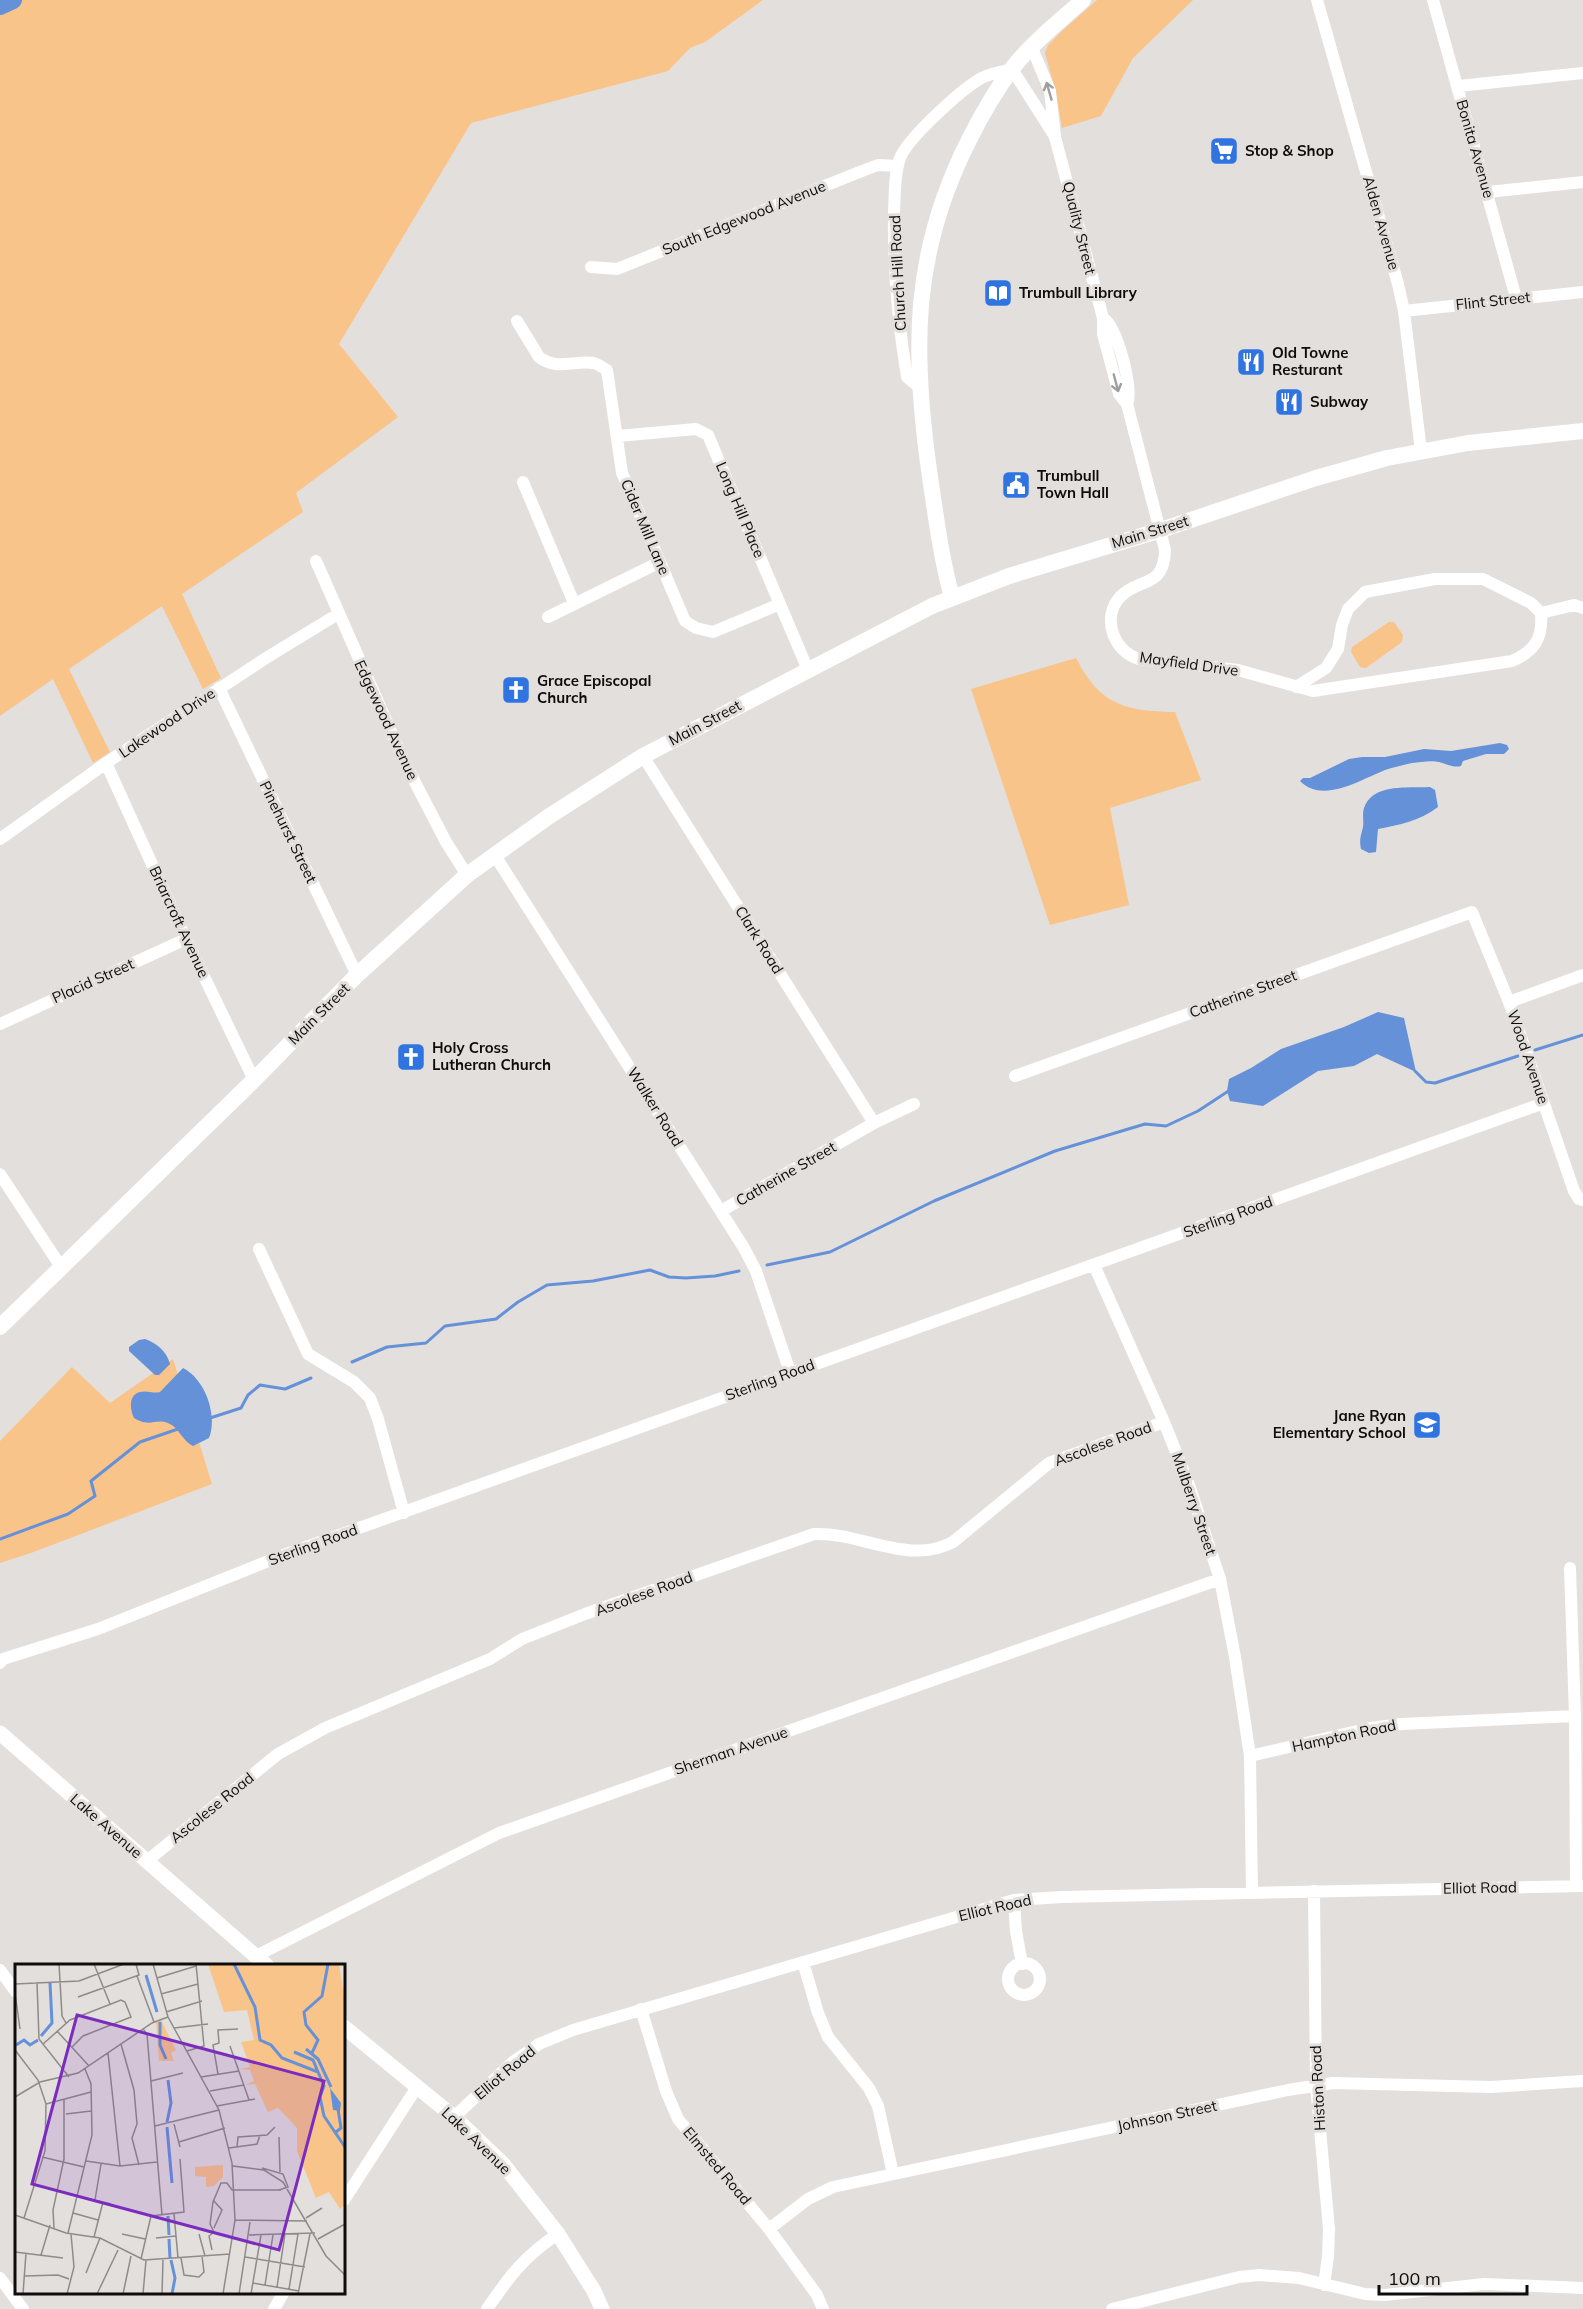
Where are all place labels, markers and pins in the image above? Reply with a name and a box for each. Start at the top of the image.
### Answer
supermarket icon: Stop & Shop [1208,135,1240,167]
place label: Stop & Shop [1245,141,1334,160]
library icon: Trumbull Library [982,277,1014,309]
place label: Trumbull Library [1019,283,1138,302]
place label: Old Towne Resturant [1272,343,1349,379]
restaurant icon: Old Towne Resturant [1235,346,1267,378]
restaurant icon: Subway [1273,386,1305,418]
place label: Subway [1310,392,1369,411]
place label: Trumbull Town Hall [1037,466,1109,502]
public building icon: Trumbull Town Hall [1000,469,1032,501]
place label: Grace Episcopal Church [537,671,651,707]
church icon: Grace Episcopal Church [500,674,532,706]
place label: Holy Cross Lutheran Church [432,1038,551,1074]
church icon: Holy Cross Lutheran Church [395,1041,427,1073]
place label: Jane Ryan Elementary School [1273,1406,1406,1442]
school or university icon: Jane Ryan Elementary School [1411,1409,1443,1441]

